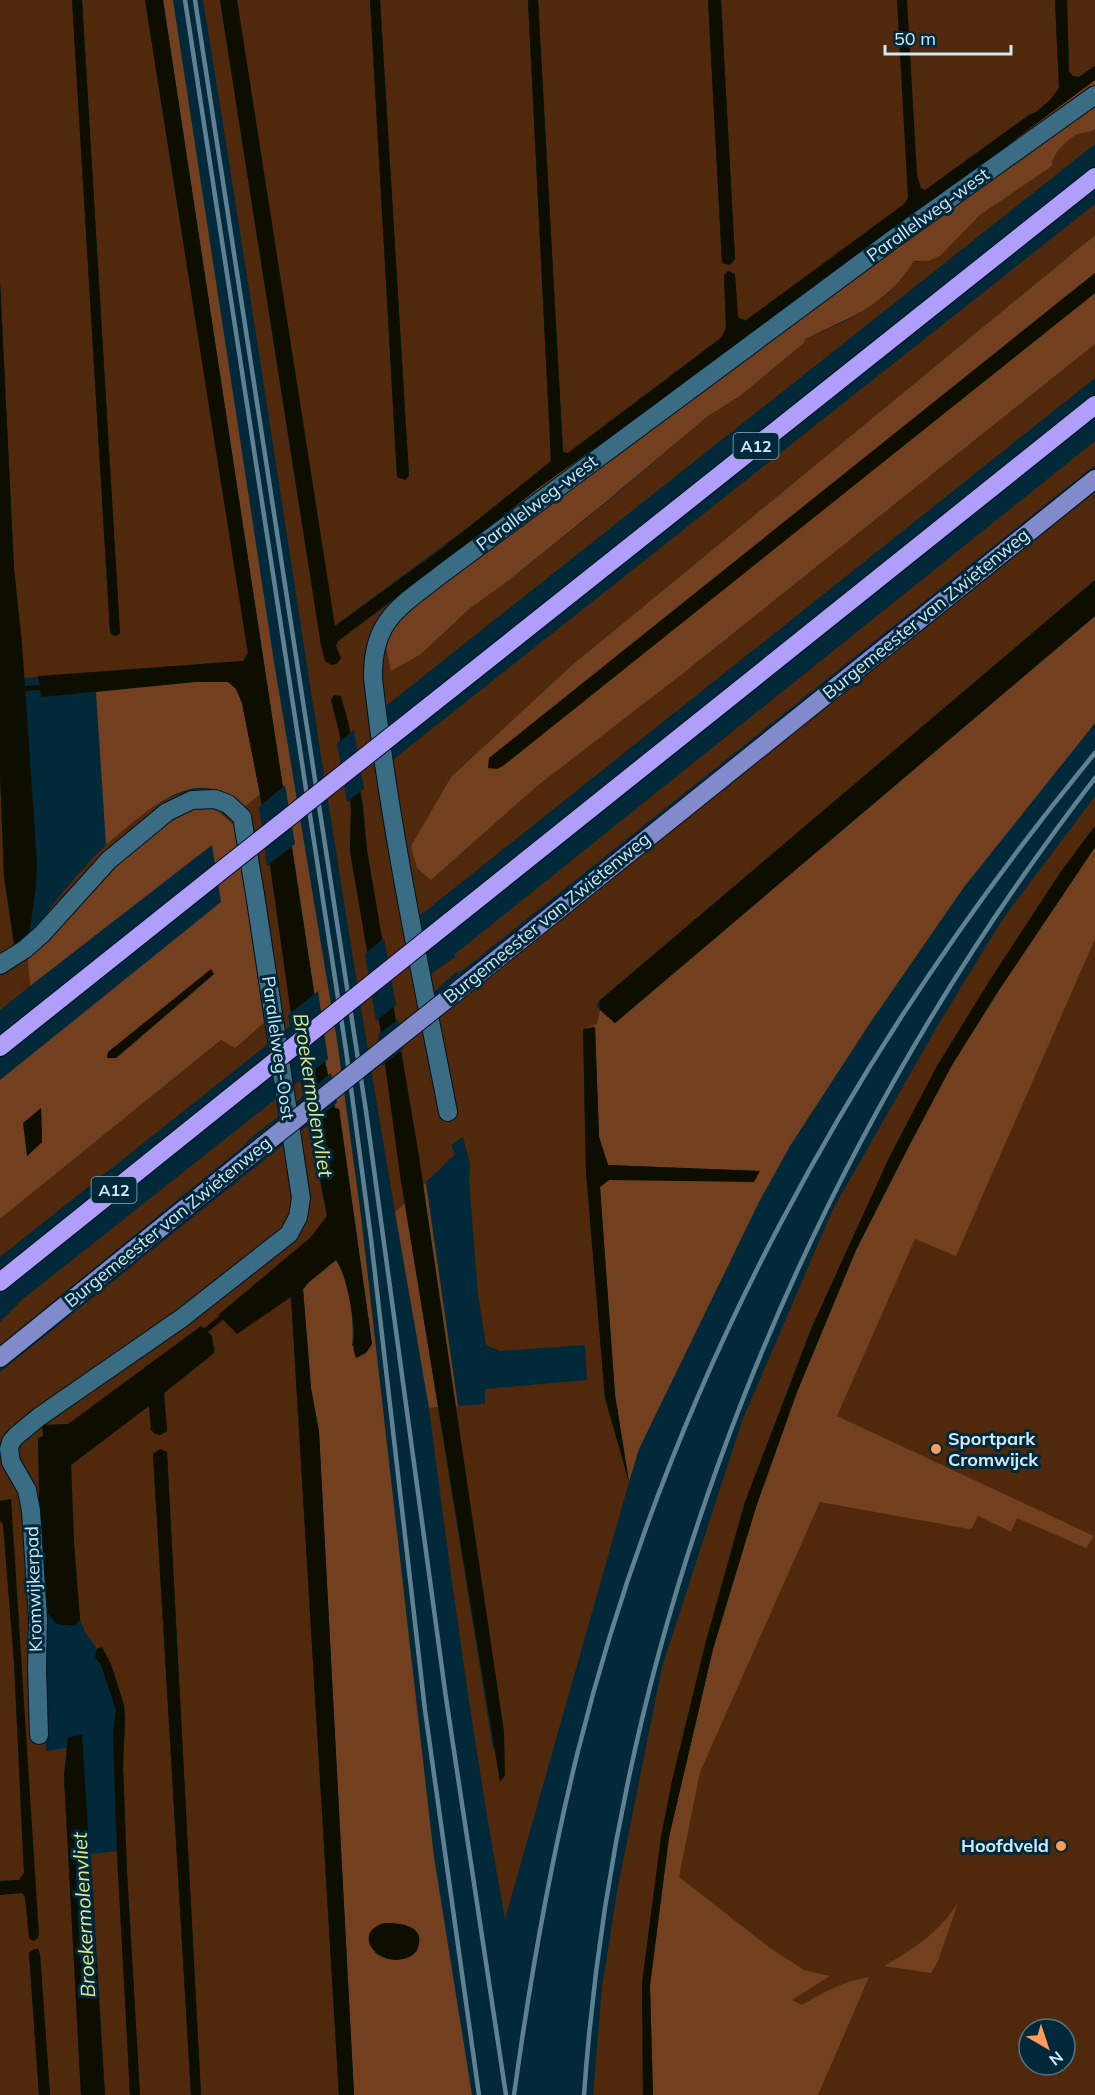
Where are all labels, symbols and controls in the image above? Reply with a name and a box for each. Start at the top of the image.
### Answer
scale bar [885,18,1011,56]
text: 50 m [894,27,936,50]
street label: Parallelweg-west [862,162,993,267]
road number: A12 [734,433,778,459]
street label: Parallelweg-west [472,450,602,556]
street label: Burgemeester van Zwietenweg [818,523,1034,704]
street label: Burgemeester van Zwietenweg [439,827,655,1008]
street label: Parallelweg-Oost [257,974,300,1121]
water label: Broekermolenvliet [288,1011,339,1180]
street label: Burgemeester van Zwietenweg [60,1131,276,1312]
road number: A12 [92,1177,136,1203]
place label: Sportpark Cromwijck [948,1427,1039,1471]
marker: Sportpark Cromwijck [929,1442,943,1456]
street label: Kromwijkerpad [20,1526,47,1652]
water label: Broekermolenvliet [67,1831,100,1998]
place label: Hoofdveld [961,1834,1049,1857]
marker: Hoofdveld [1054,1839,1068,1853]
north arrow [1017,2017,1077,2077]
text: N [1045,2047,1067,2070]

